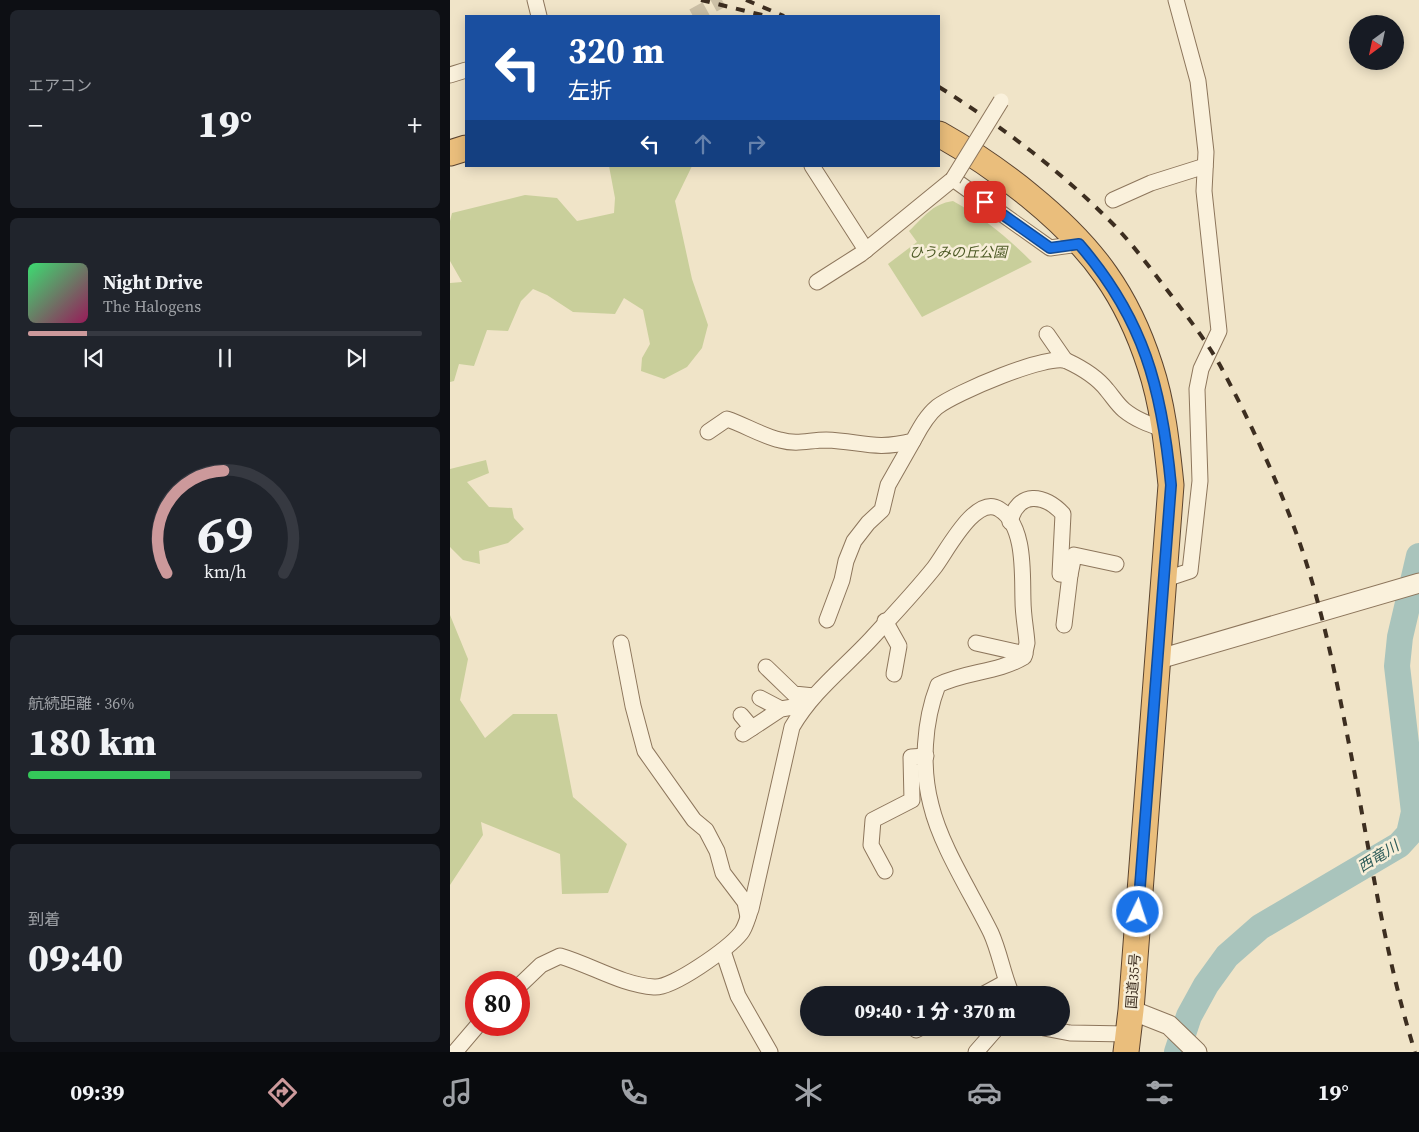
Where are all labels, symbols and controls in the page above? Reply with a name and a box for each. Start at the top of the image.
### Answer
north arrow [1349,15,1404,70]
map controls [1349,15,1404,70]
text: 320 m [568,27,664,75]
icon: left [485,35,550,100]
text: エアコン [28,74,92,96]
text: 左折 [568,75,612,105]
text: 19° [198,98,252,150]
text: − [28,106,43,144]
text: + [407,106,422,144]
icon: left [636,130,664,158]
icon: ahead [689,130,717,158]
icon: right [742,130,770,158]
pin [964,181,1006,223]
icon: arrive [971,188,999,216]
park label: ひうみの丘公園 [909,242,1009,262]
text: Night Drive [103,269,203,295]
text: The Halogens [103,295,201,317]
icon: previous [80,344,108,372]
icon: pause [211,344,239,372]
icon: next [342,344,370,372]
text: 69 [197,498,253,569]
text: km/h [204,559,247,584]
text: 航続距離 · 36% [28,692,134,714]
text: 180 km [28,716,156,768]
water label: 西竜川 [1353,834,1404,877]
position arrow [1111,885,1163,937]
text: 到着 [28,908,60,930]
text: 09:40 [28,932,123,984]
street label: 国道35号 [1121,952,1145,1010]
speed limit sign: 80 [465,971,530,1036]
text: 09:40 · 1 分 · 370 m [854,998,1016,1024]
icon: directions [265,1075,300,1110]
icon: music [440,1075,475,1110]
icon: phone [616,1075,651,1110]
icon: climate [791,1075,826,1110]
icon: car [967,1075,1002,1110]
icon: filters [1142,1075,1177,1110]
text: 09:39 [70,1077,125,1107]
text: 19° [1318,1077,1349,1107]

